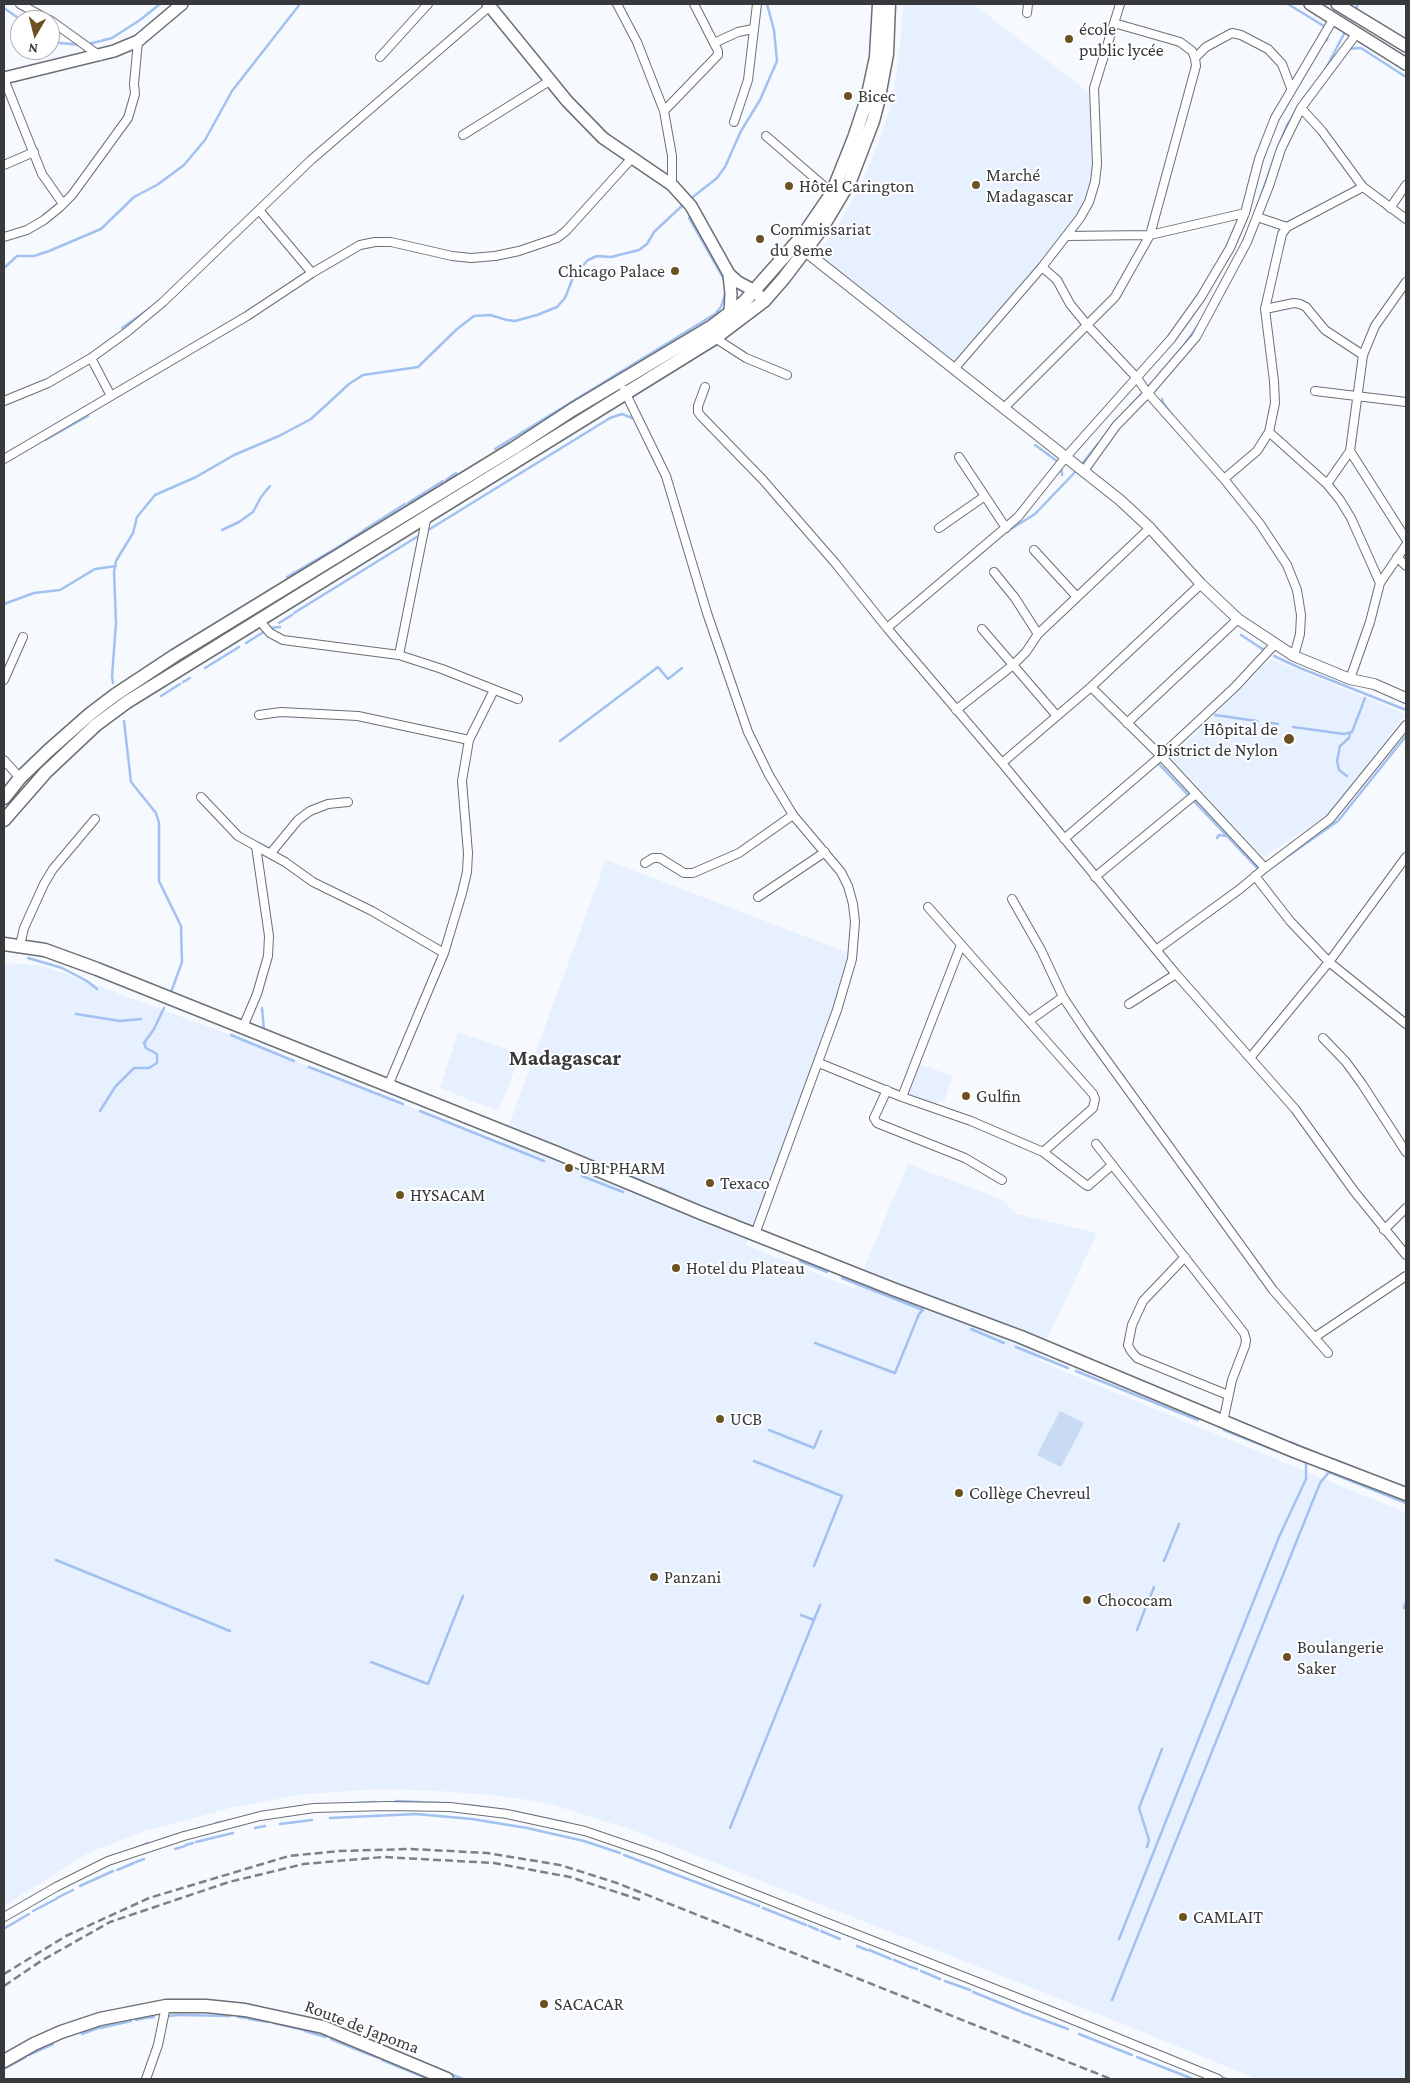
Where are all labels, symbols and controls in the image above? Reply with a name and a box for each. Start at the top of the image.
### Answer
north arrow [10,10,60,60]
place label: école public lycée [1079,18,1164,60]
marker: école public lycée [1063,33,1075,45]
text: N [27,40,39,57]
place label: Bicec [858,85,895,107]
marker: Bicec [842,90,854,102]
place label: Marché Madagascar [986,164,1073,206]
place label: Hôtel Carington [799,175,914,197]
marker: Marché Madagascar [970,179,982,191]
marker: Hôtel Carington [783,180,795,192]
place label: Commissariat du 8eme [770,218,871,260]
marker: Commissariat du 8eme [754,233,766,245]
place label: Chicago Palace [558,260,665,282]
marker: Chicago Palace [669,265,681,277]
place label: Hôpital de District de Nylon [1156,718,1278,761]
marker: Hôpital de District de Nylon [1282,732,1296,746]
district label: Madagascar [509,1045,621,1071]
place label: Gulfin [976,1085,1021,1107]
marker: Gulfin [960,1090,972,1102]
place label: UBI PHARM [579,1157,665,1179]
marker: UBI PHARM [563,1162,575,1174]
place label: Texaco [720,1172,770,1194]
marker: Texaco [704,1177,716,1189]
place label: HYSACAM [410,1184,485,1206]
marker: HYSACAM [394,1189,406,1201]
place label: Hotel du Plateau [686,1257,805,1279]
marker: Hotel du Plateau [670,1262,682,1274]
place label: UCB [730,1408,762,1430]
marker: UCB [714,1413,726,1425]
place label: Collège Chevreul [969,1482,1090,1504]
marker: Collège Chevreul [953,1487,965,1499]
place label: Panzani [664,1566,721,1588]
marker: Panzani [648,1571,660,1583]
place label: Chococam [1097,1589,1173,1611]
marker: Chococam [1081,1594,1093,1606]
place label: Boulangerie Saker [1297,1636,1384,1678]
marker: Boulangerie Saker [1281,1651,1293,1663]
place label: CAMLAIT [1193,1906,1263,1928]
marker: CAMLAIT [1177,1911,1189,1923]
place label: SACACAR [554,1993,624,2015]
street label: Route de Japoma [302,1995,422,2059]
marker: SACACAR [538,1998,550,2010]

